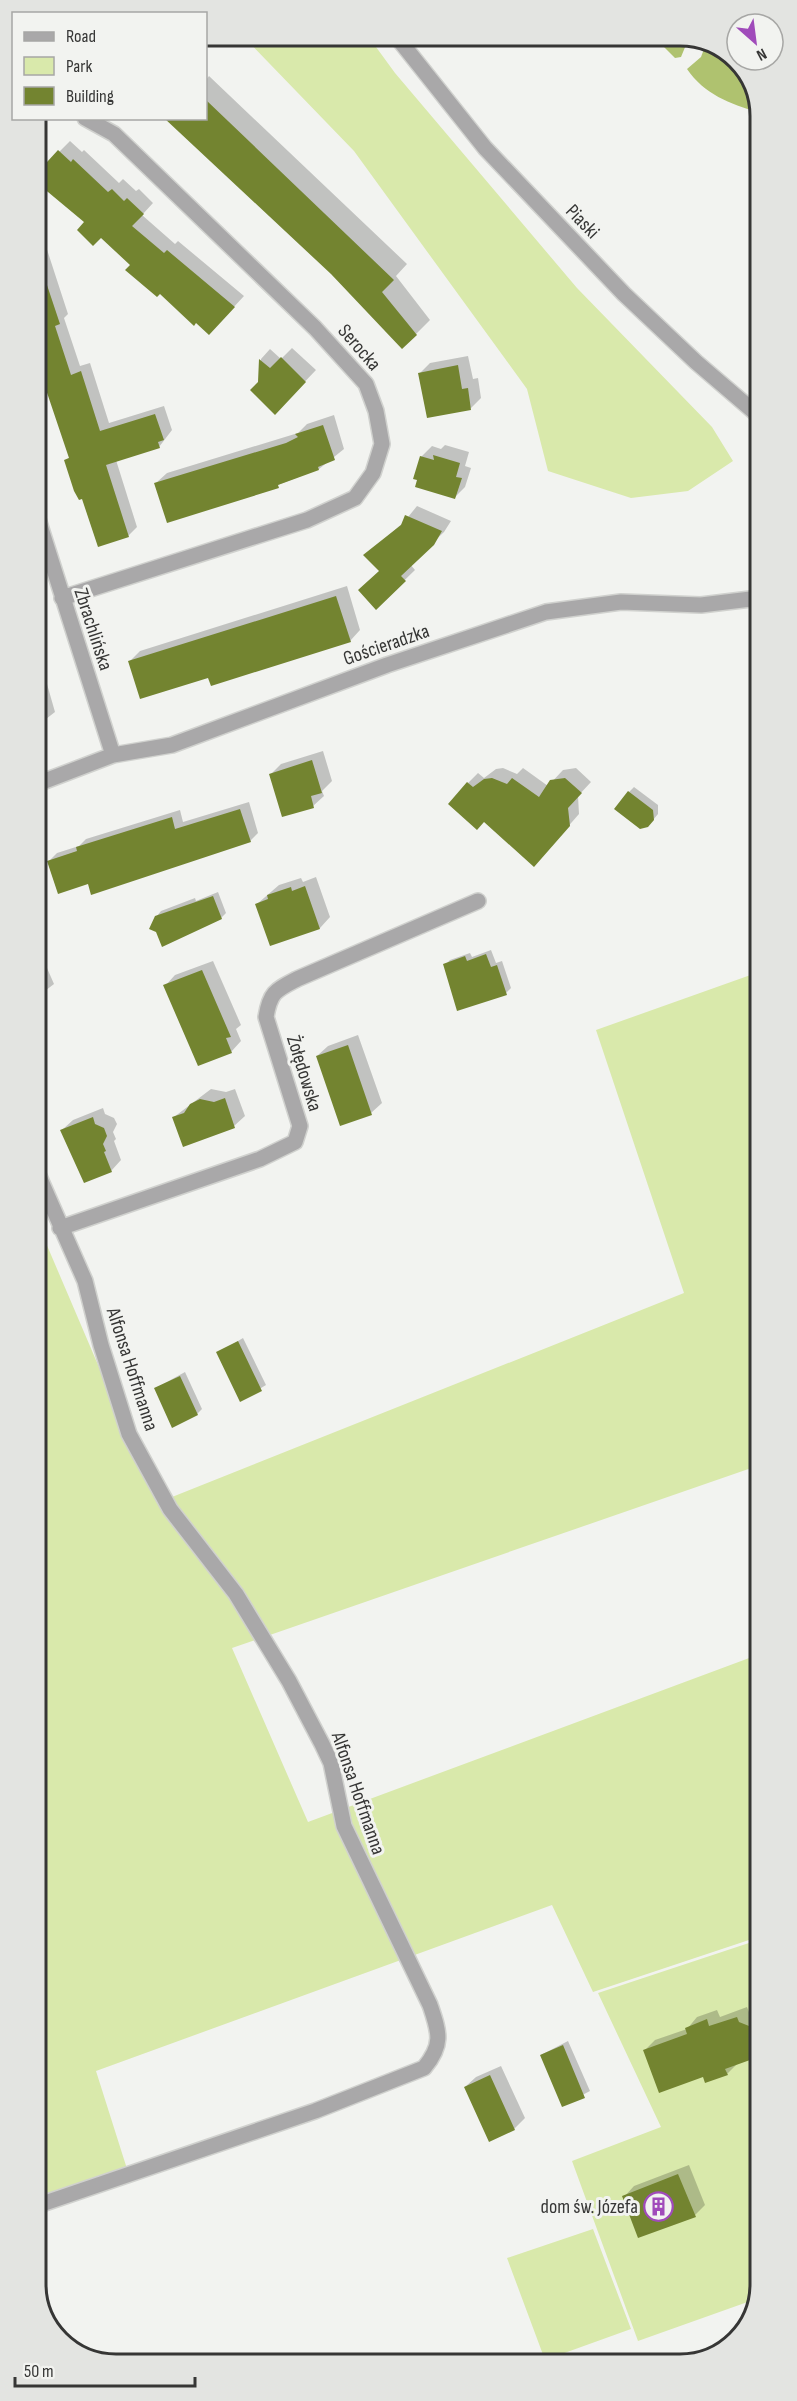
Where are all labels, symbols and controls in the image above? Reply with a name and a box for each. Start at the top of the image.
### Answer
legend [12,12,207,120]
north arrow [725,12,785,72]
text: Road [66,26,96,47]
text: N [753,44,770,64]
text: Park [66,56,92,77]
text: Building [66,86,114,107]
street label: Piaski [560,200,604,244]
street label: Serocka [333,320,386,376]
street label: Zbrachlińska [68,585,118,674]
street label: Gościeradzka [340,619,432,671]
street label: Żołędowska [281,1032,327,1114]
street label: Alfonsa Hoffmanna [101,1304,163,1434]
street label: Alfonsa Hoffmanna [326,1728,390,1858]
building icon: dom św. Józefa [643,2190,675,2222]
place label: dom św. Józefa [541,2195,638,2219]
scale bar [15,2350,195,2388]
text: 50 m [24,2361,54,2382]

